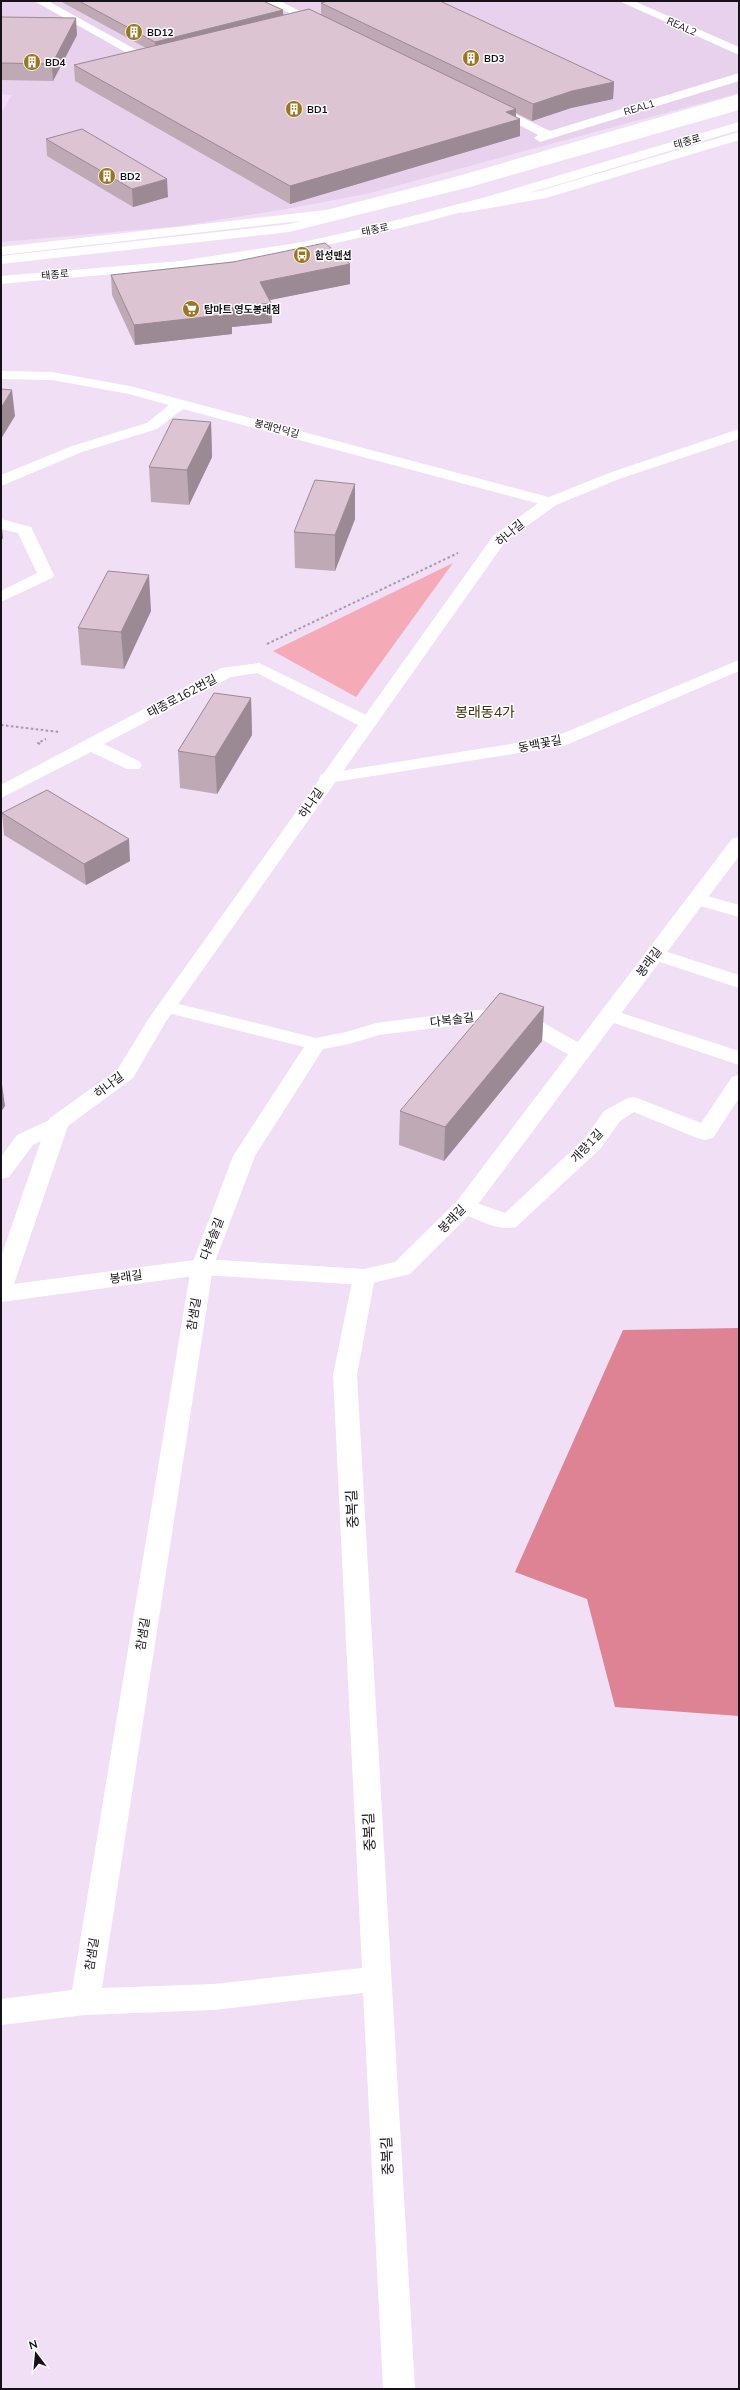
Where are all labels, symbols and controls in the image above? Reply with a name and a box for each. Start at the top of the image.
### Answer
street label: REAL2 [665,14,699,39]
building icon: BD12 [124,22,144,42]
place label: BD12 [147,26,174,39]
building icon: BD3 [461,48,481,68]
building icon: BD4 [22,52,42,72]
place label: BD3 [484,52,505,65]
place label: BD4 [45,56,66,69]
street label: REAL1 [622,97,656,118]
building icon: BD1 [284,99,304,119]
place label: BD1 [307,103,328,116]
street label: 태종로 [672,131,702,152]
building icon: BD2 [97,166,117,186]
place label: BD2 [120,170,141,183]
street label: 태종로 [360,220,390,239]
bus stop icon: 한성맨션 [292,245,312,265]
place label: 한성맨션 [315,249,352,262]
street label: 태종로 [41,267,69,282]
supermarket icon: 탑마트 영도봉래점 [181,299,201,319]
place label: 탑마트 영도봉래점 [204,303,280,316]
street label: 봉래언덕길 [253,416,301,441]
street label: 하나길 [492,516,527,549]
street label: 태종로162번길 [144,671,219,720]
district label: 봉래동4가 [455,703,515,721]
street label: 동백꽃길 [517,732,563,755]
street label: 하나길 [295,785,326,821]
street label: 봉래길 [633,944,665,979]
street label: 다복솔길 [429,1009,475,1030]
street label: 하나길 [91,1069,126,1101]
street label: 개량1길 [567,1126,606,1166]
street label: 봉래길 [435,1202,469,1236]
street label: 다복솔길 [197,1216,226,1262]
street label: 봉래길 [108,1267,143,1286]
street label: 참샘길 [184,1296,204,1331]
street label: 중복길 [342,1489,362,1529]
street label: 참샘길 [133,1616,153,1651]
street label: 중복길 [359,1812,379,1852]
street label: 참샘길 [82,1936,102,1971]
street label: 중복길 [377,2136,397,2176]
north arrow [16,2334,56,2374]
text: N [27,2337,39,2352]

